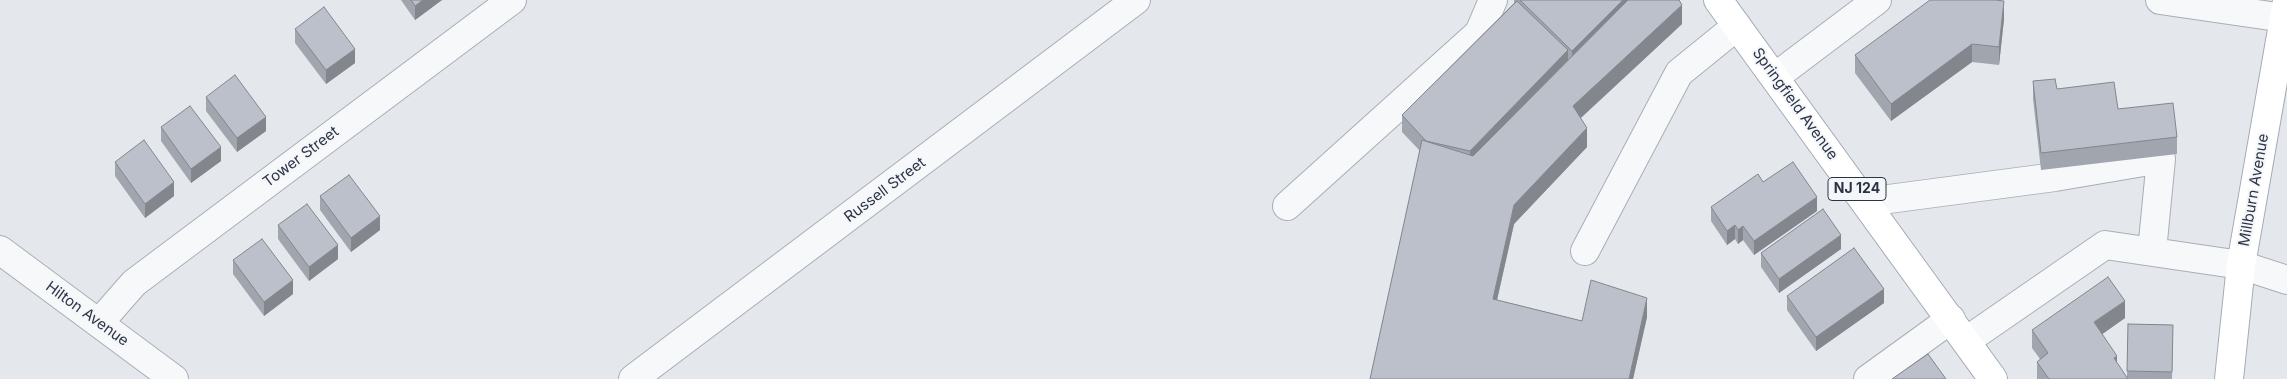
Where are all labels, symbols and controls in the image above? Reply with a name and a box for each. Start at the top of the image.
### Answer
street label: Springfield Avenue [1748,44,1842,164]
street label: Tower Street [260,123,342,191]
street label: Millburn Avenue [2235,132,2273,248]
street label: Russell Street [841,154,929,226]
road number: NJ 124 [1828,178,1886,200]
street label: Hilton Avenue [42,278,132,350]

